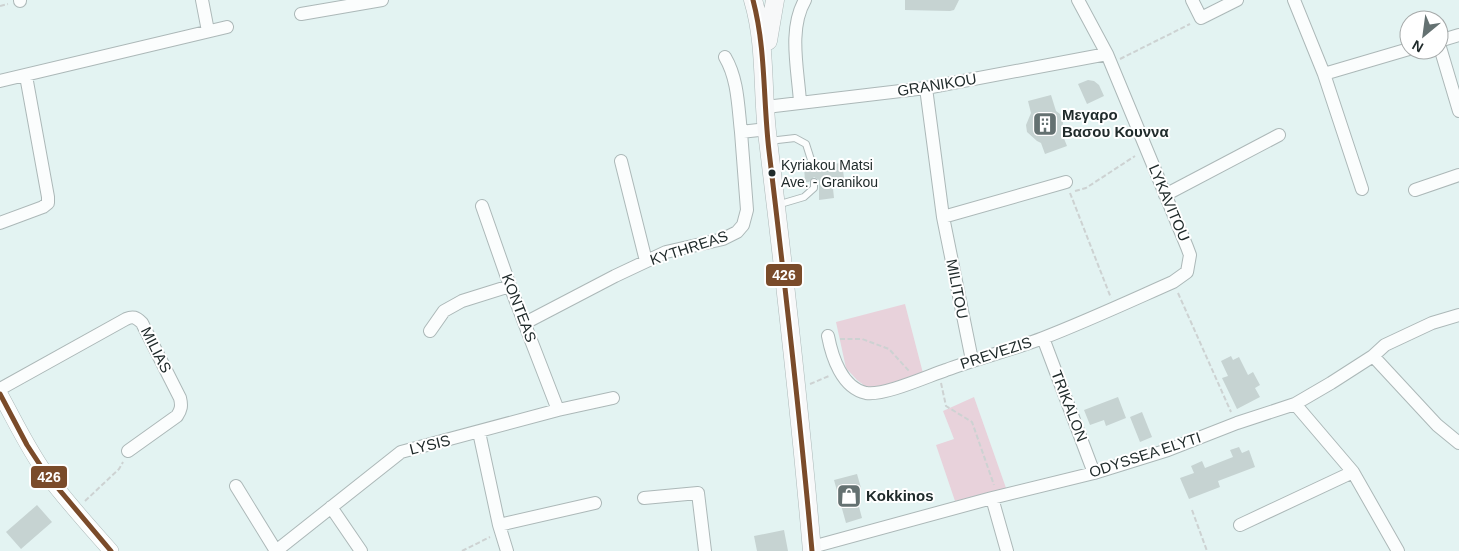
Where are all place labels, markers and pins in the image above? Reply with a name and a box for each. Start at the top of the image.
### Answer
place label: Μεγαρο Βασου Κουννα [1062,106,1169,140]
building icon: Μεγαρο Βασου Κουννα [1032,111,1058,137]
place label: Kyriakou Matsi Ave. - Granikou [781,157,878,190]
marker: Kyriakou Matsi Ave. - Granikou [767,168,777,178]
shop icon: Kokkinos [836,483,862,509]
place label: Kokkinos [866,487,934,504]

